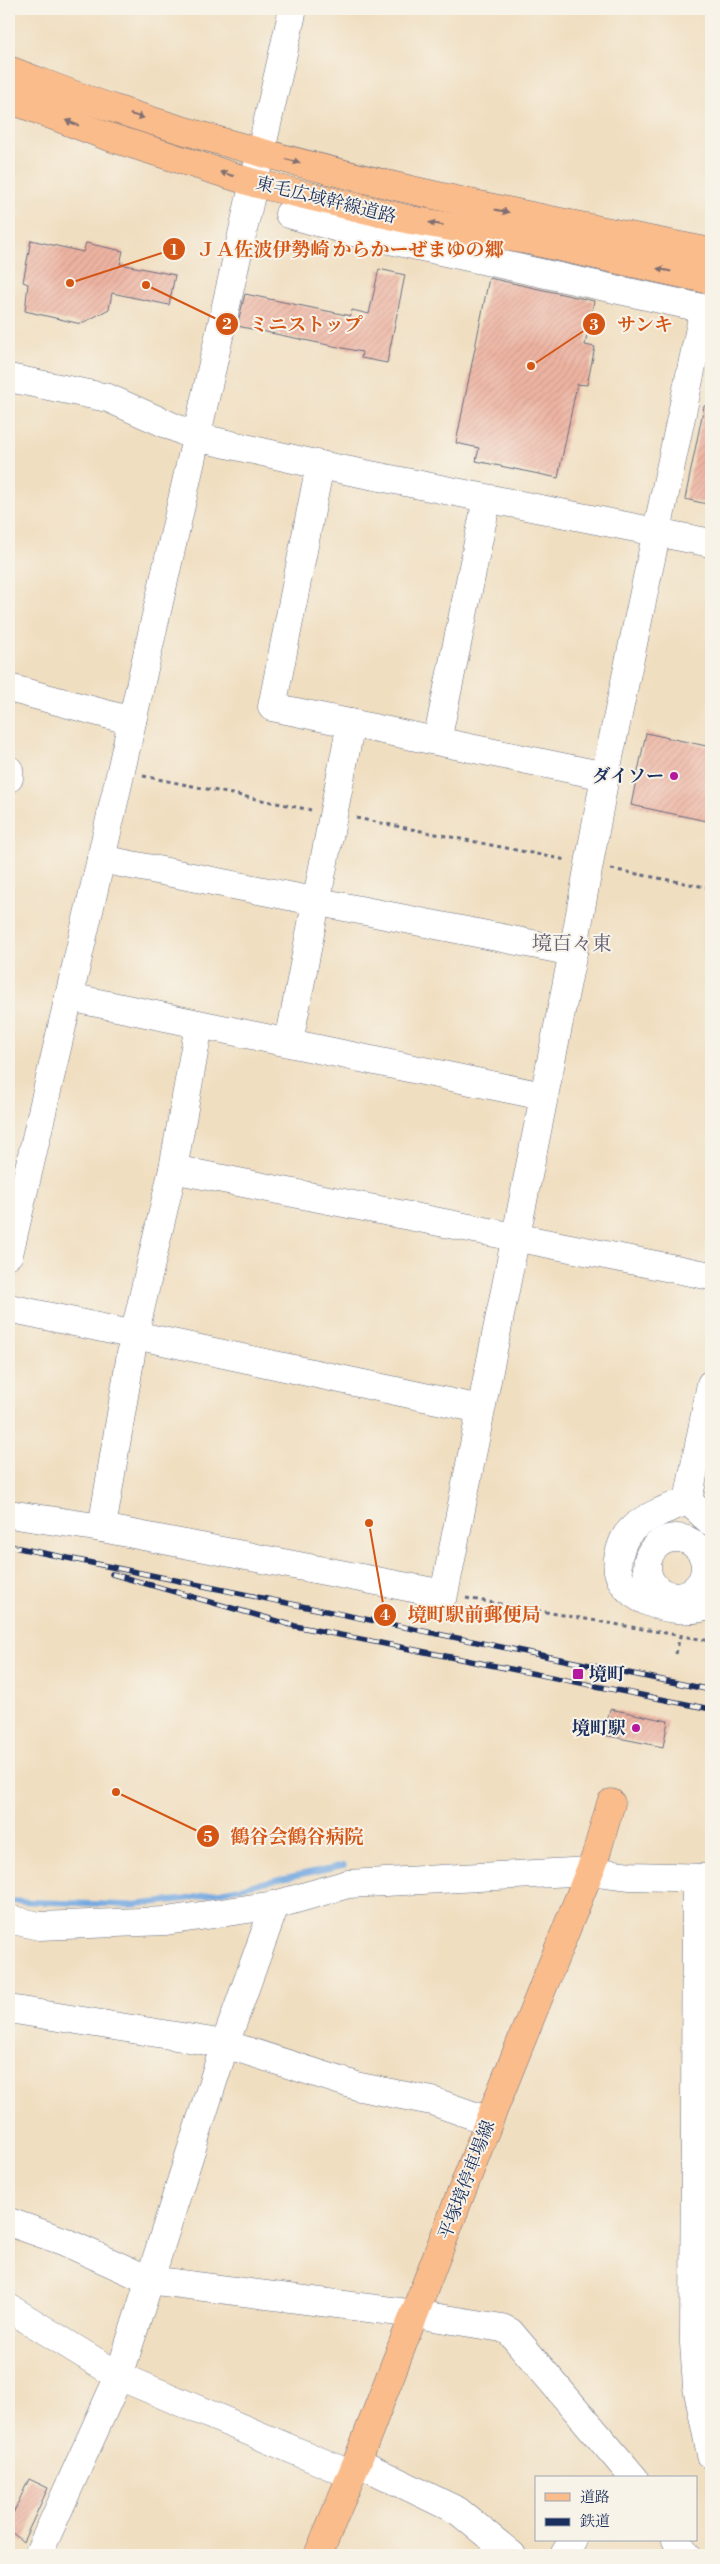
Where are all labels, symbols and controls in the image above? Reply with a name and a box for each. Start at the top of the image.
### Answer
one-way arrow [130,112,145,120]
one-way arrow [65,119,80,126]
one-way arrow [286,157,301,165]
one-way arrow [219,170,234,178]
street label: 東毛広域幹線道路 [253,171,399,229]
one-way arrow [495,207,511,215]
one-way arrow [427,220,443,228]
callout: ＪＡ佐波伊勢崎 からかーぜまゆの郷 [161,232,513,266]
text: ＪＡ佐波伊勢崎 からかーぜまゆの郷 [196,238,505,262]
text: 1 [170,241,178,260]
one-way arrow [656,266,671,274]
callout: ミニストップ [214,307,373,341]
callout: サンキ [582,307,684,341]
text: ミニストップ [249,313,363,337]
text: サンキ [617,313,673,337]
text: 2 [222,315,232,334]
text: 3 [589,316,599,335]
place label: ダイソー [592,765,664,788]
marker: ダイソー [668,770,680,782]
district label: 境百々東 [532,932,612,957]
callout: 境町駅前郵便局 [373,1598,551,1632]
text: 境町駅前郵便局 [407,1603,541,1627]
text: 4 [380,1606,390,1625]
place label: 境町 [589,1663,625,1686]
marker: 境町 [571,1667,585,1681]
place label: 境町駅 [572,1717,626,1740]
marker: 境町駅 [630,1722,642,1734]
callout: 鶴谷会鶴谷病院 [195,1819,373,1853]
text: 鶴谷会鶴谷病院 [230,1825,364,1849]
text: 5 [203,1828,213,1847]
street label: 平塚境停車場線 [434,2117,500,2243]
legend [535,2476,698,2542]
text: 道路 [580,2488,610,2507]
text: 鉄道 [580,2512,610,2531]

